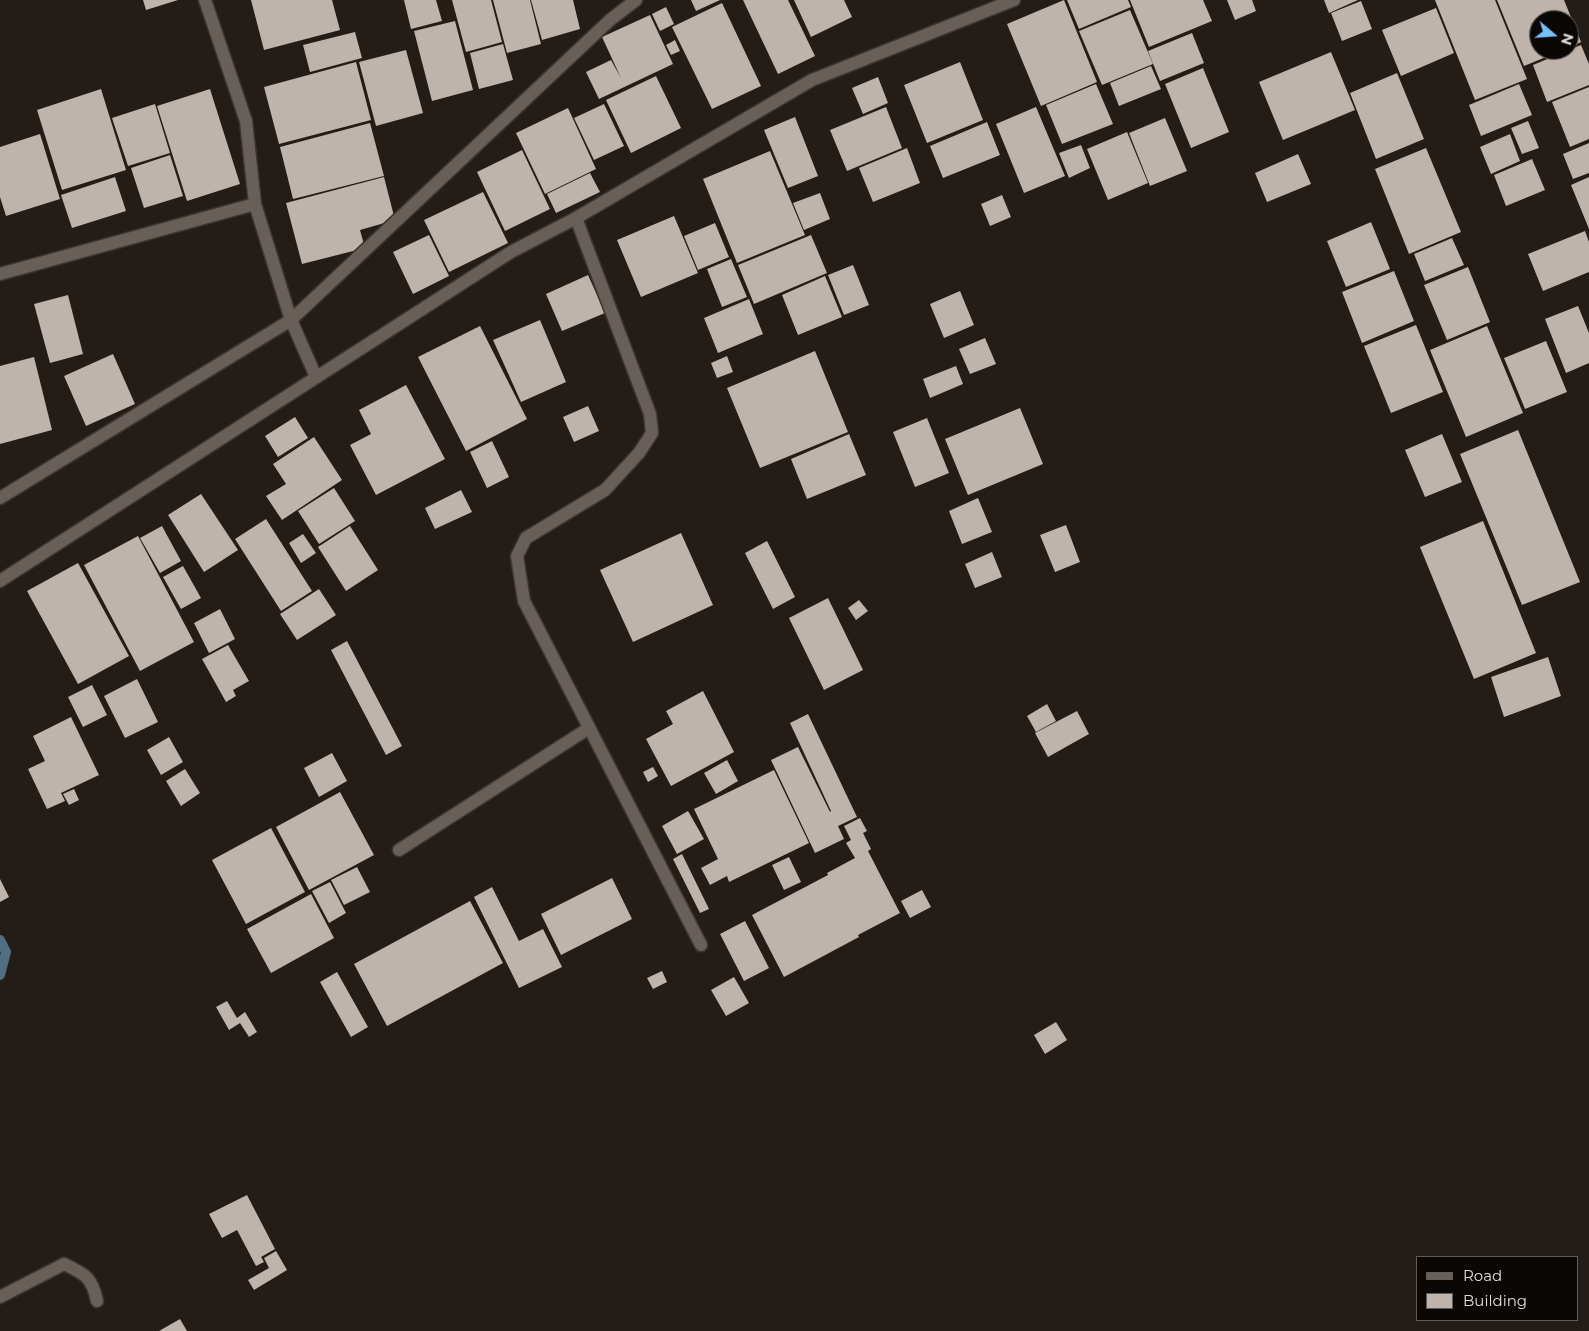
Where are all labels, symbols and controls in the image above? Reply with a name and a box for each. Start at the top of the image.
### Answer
north arrow [1529,10,1579,60]
text: N [1557,31,1578,47]
legend [1416,1256,1579,1321]
text: Road [1463,1266,1502,1285]
text: Building [1463,1291,1527,1310]

